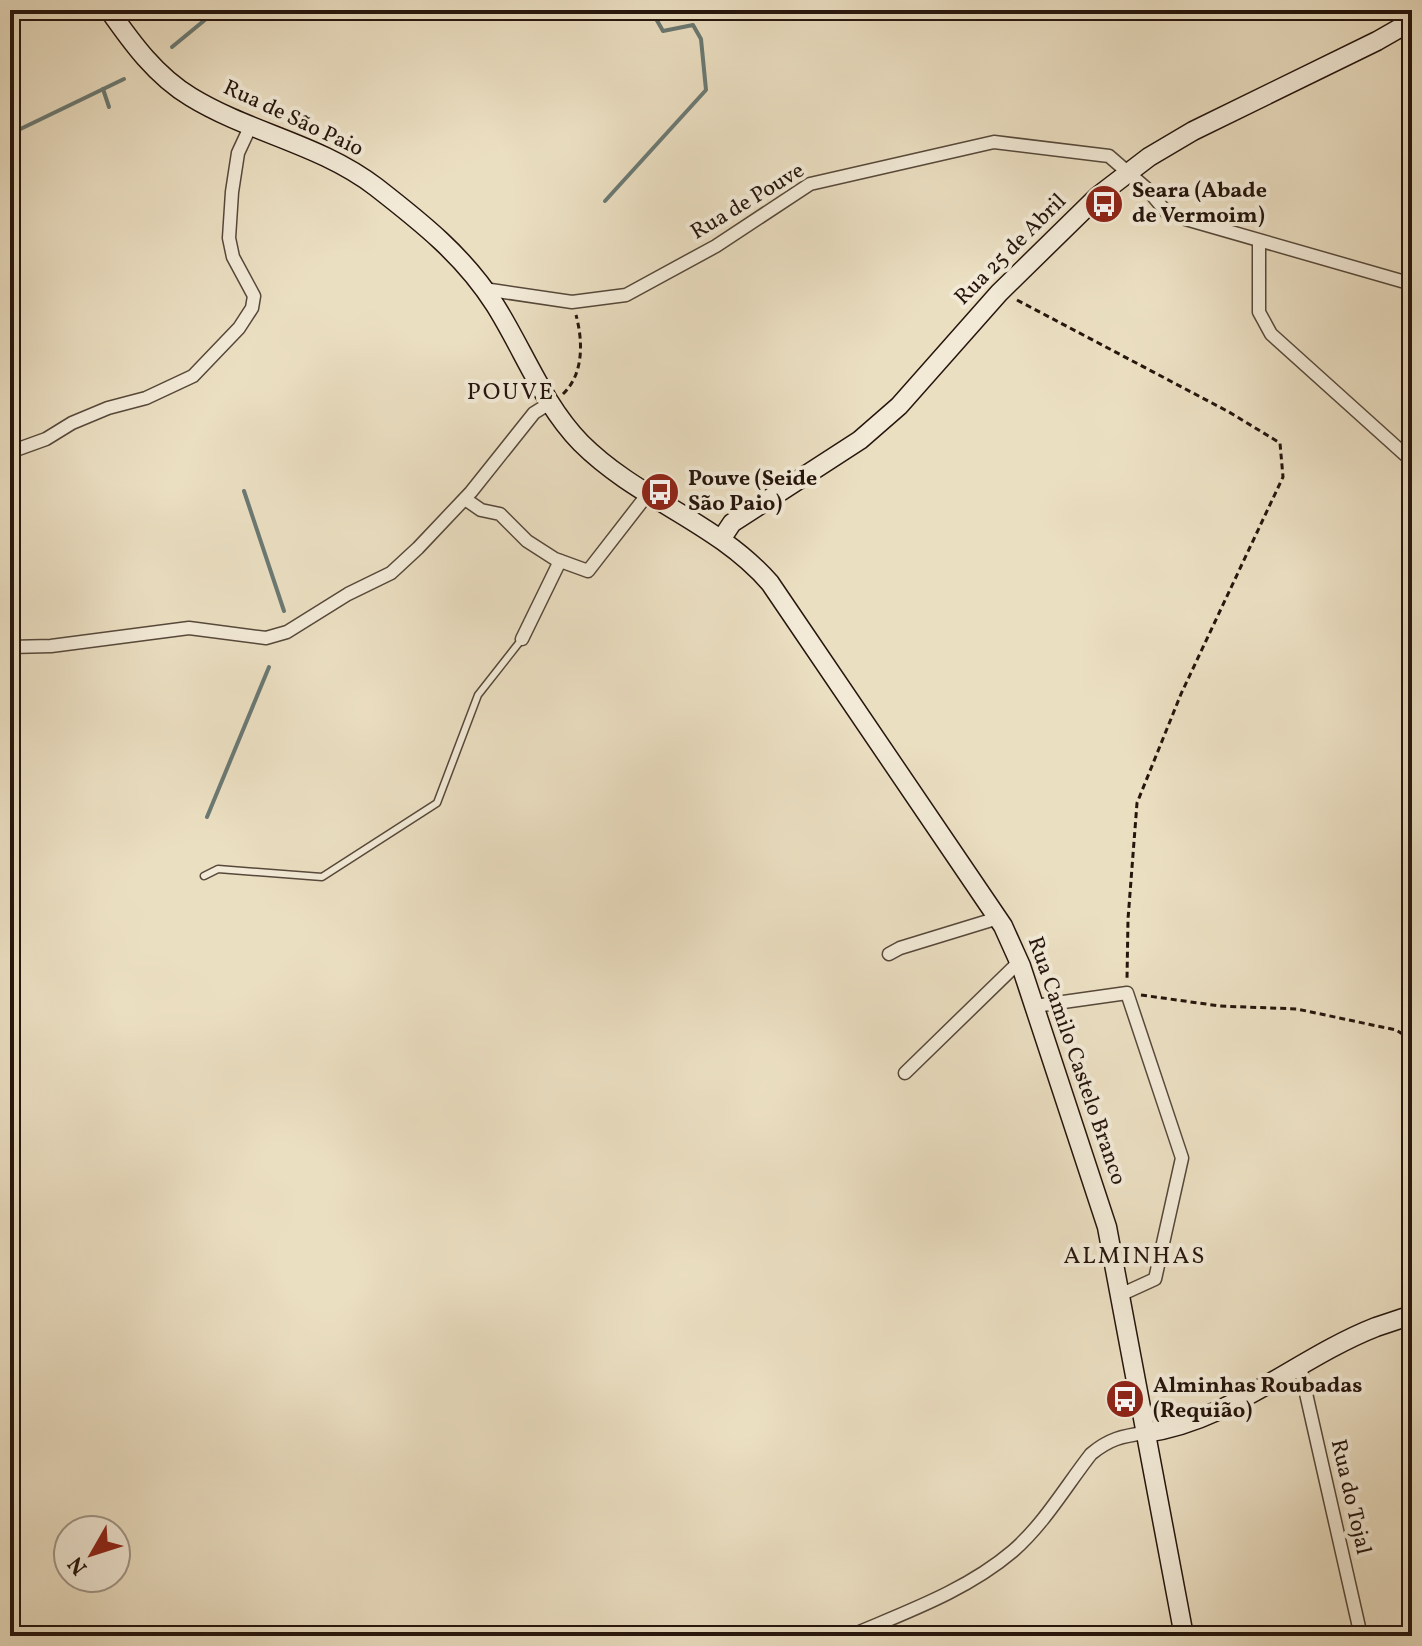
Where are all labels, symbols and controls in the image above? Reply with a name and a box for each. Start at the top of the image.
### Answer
street label: Rua de São Paio [218,73,368,165]
street label: Rua de Pouve [685,156,811,248]
place label: Seara (Abade de Vermoim) [1132,176,1267,232]
bus stop icon: Seara (Abade de Vermoim) [1083,183,1125,225]
street label: Rua 25 de Abril [948,187,1074,313]
district label: POUVE [467,376,555,410]
place label: Pouve (Seide São Paio) [688,464,817,520]
bus stop icon: Pouve (Seide São Paio) [639,471,681,513]
street label: Rua Camilo Castelo Branco [1019,933,1133,1189]
district label: ALMINHAS [1063,1240,1207,1274]
place label: Alminhas Roubadas (Requião) [1153,1371,1362,1427]
bus stop icon: Alminhas Roubadas (Requião) [1104,1378,1146,1420]
street label: Rua do Tojal [1322,1436,1378,1558]
north arrow [52,1514,132,1594]
text: N [61,1549,95,1581]

